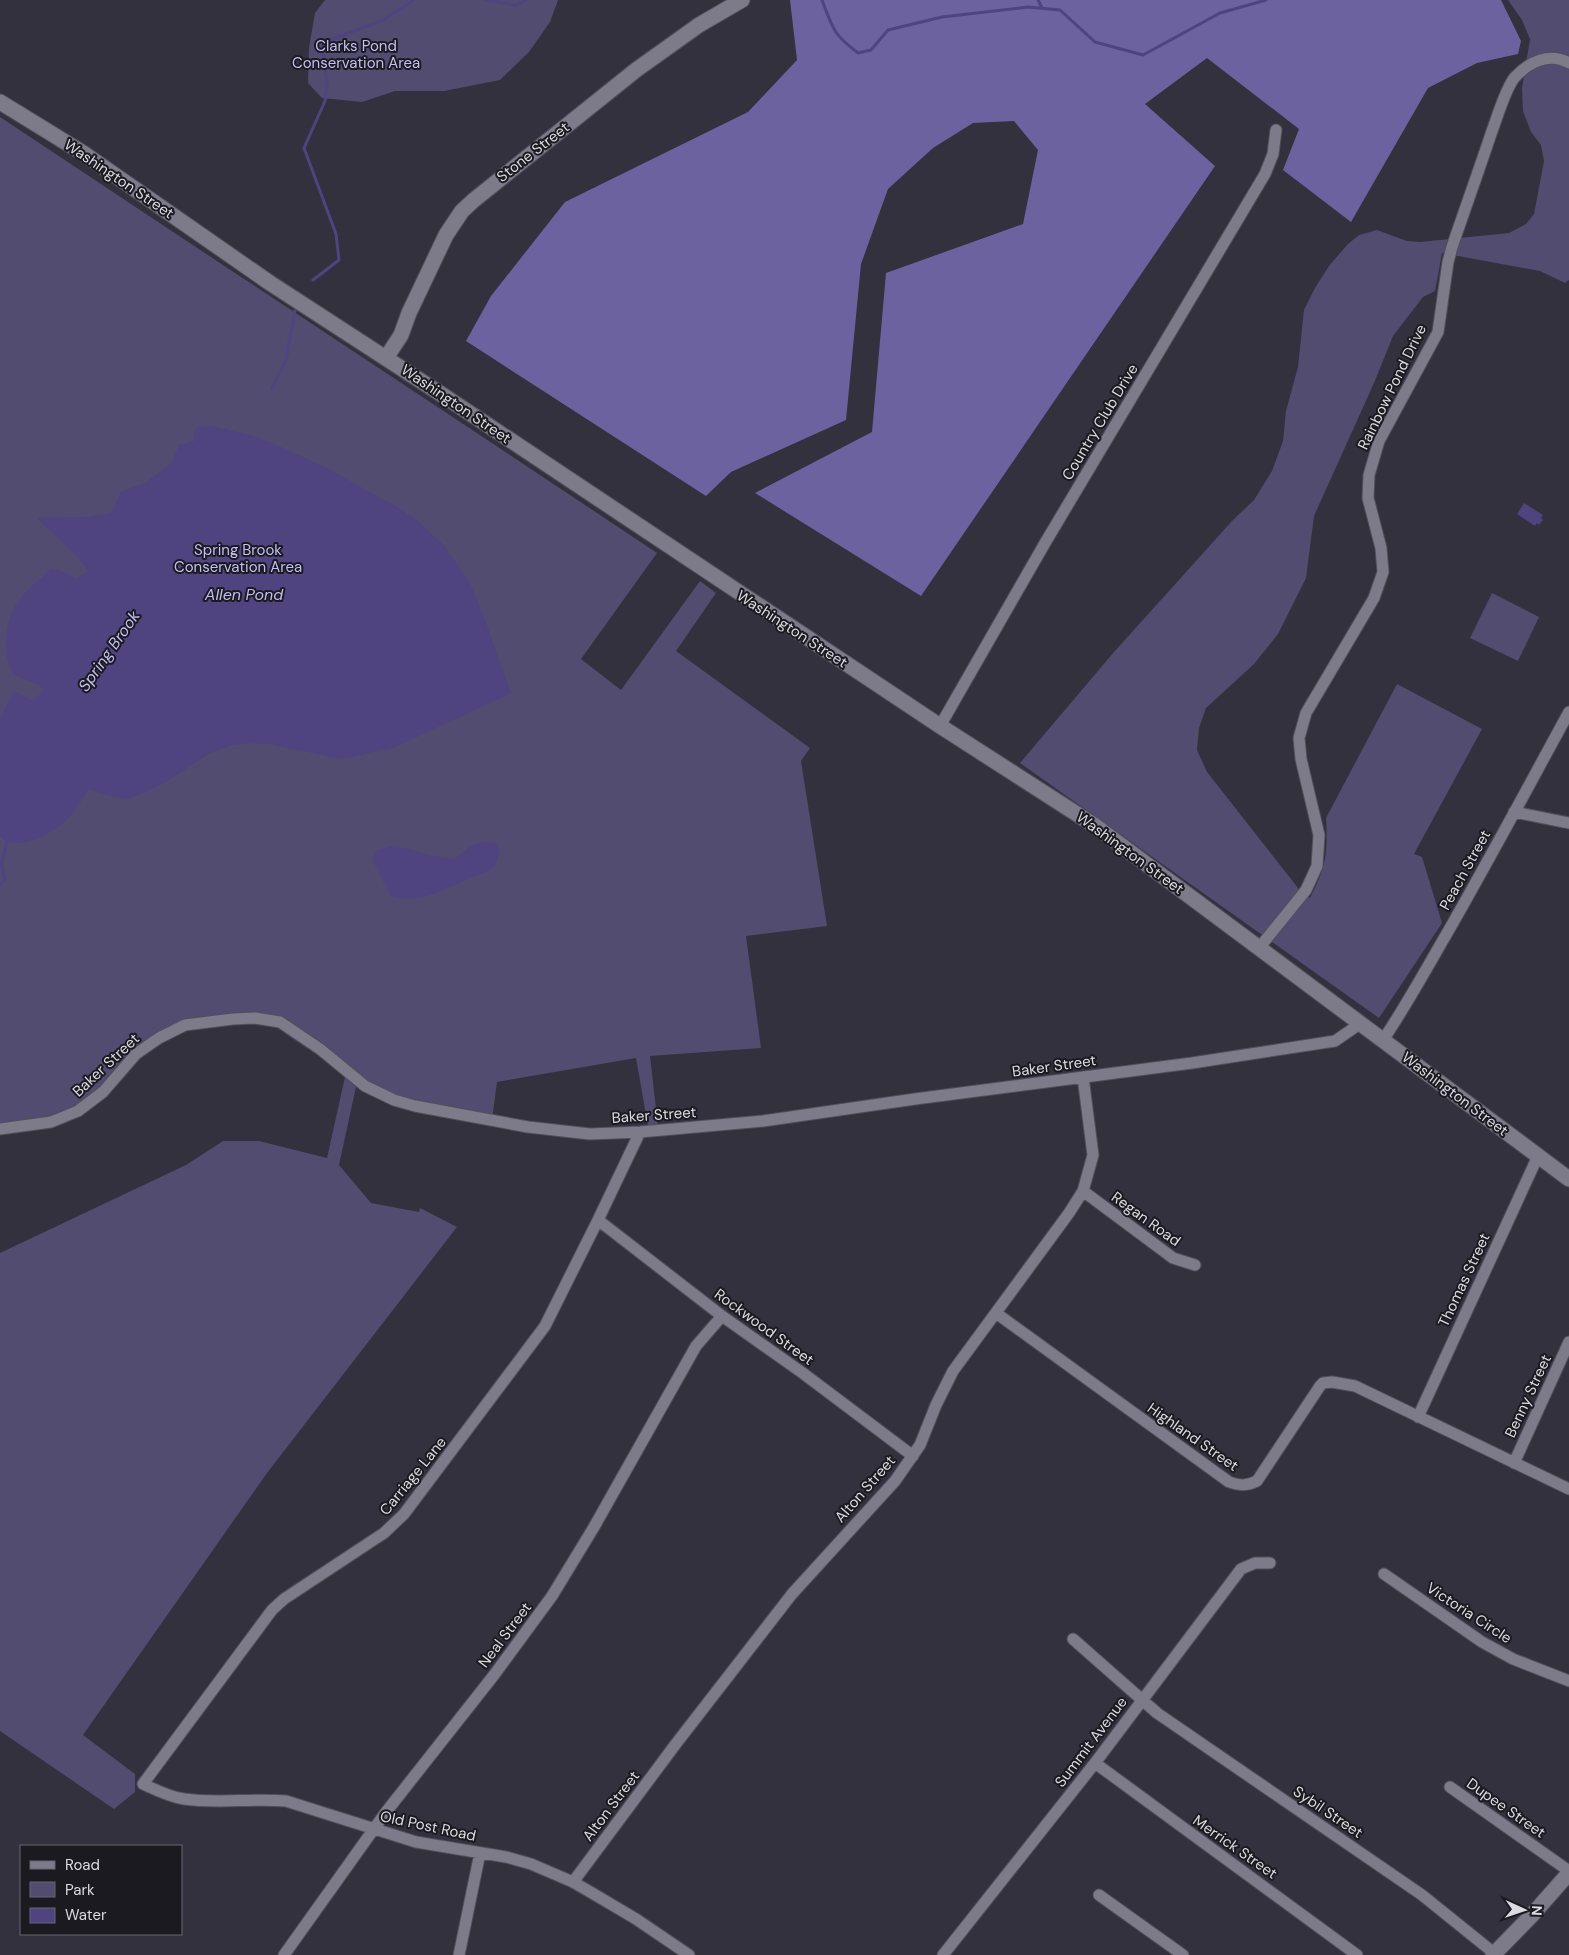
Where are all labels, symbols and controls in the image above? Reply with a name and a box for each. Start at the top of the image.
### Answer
park label: Clarks Pond Conservation Area [292,36,420,73]
street label: Stone Street [493,117,573,187]
street label: Washington Street [60,135,178,223]
street label: Rainbow Pond Drive [1353,321,1431,453]
street label: Washington Street [397,360,515,448]
street label: Country Club Drive [1057,360,1143,484]
park label: Spring Brook Conservation Area [174,540,302,577]
water label: Allen Pond [204,584,284,605]
street label: Washington Street [733,586,851,672]
water label: Spring Brook [73,606,145,696]
street label: Washington Street [1072,807,1188,899]
street label: Peach Street [1435,826,1495,914]
street label: Baker Street [68,1029,144,1101]
street label: Washington Street [1398,1047,1512,1141]
street label: Baker Street [1011,1050,1097,1082]
street label: Baker Street [611,1102,697,1128]
street label: Regan Road [1107,1187,1185,1251]
street label: Thomas Street [1433,1230,1495,1330]
street label: Rockwood Street [710,1284,818,1370]
street label: Benny Street [1500,1351,1556,1441]
street label: Highland Street [1144,1398,1243,1476]
street label: Carriage Lane [375,1433,451,1519]
street label: Alton Street [830,1451,900,1527]
street label: Victoria Circle [1422,1578,1516,1648]
street label: Neal Street [474,1598,536,1672]
street label: Summit Avenue [1050,1693,1132,1791]
street label: Alton Street [578,1767,644,1845]
street label: Dupee Street [1463,1773,1549,1843]
street label: Sybil Street [1289,1781,1367,1843]
street label: Old Post Road [378,1806,478,1846]
street label: Merrick Street [1189,1811,1281,1883]
legend [20,1845,182,1935]
text: Road [65,1855,100,1875]
text: Park [65,1880,95,1900]
north arrow [1499,1885,1549,1935]
text: Water [65,1905,107,1925]
text: N [1528,1905,1546,1916]

